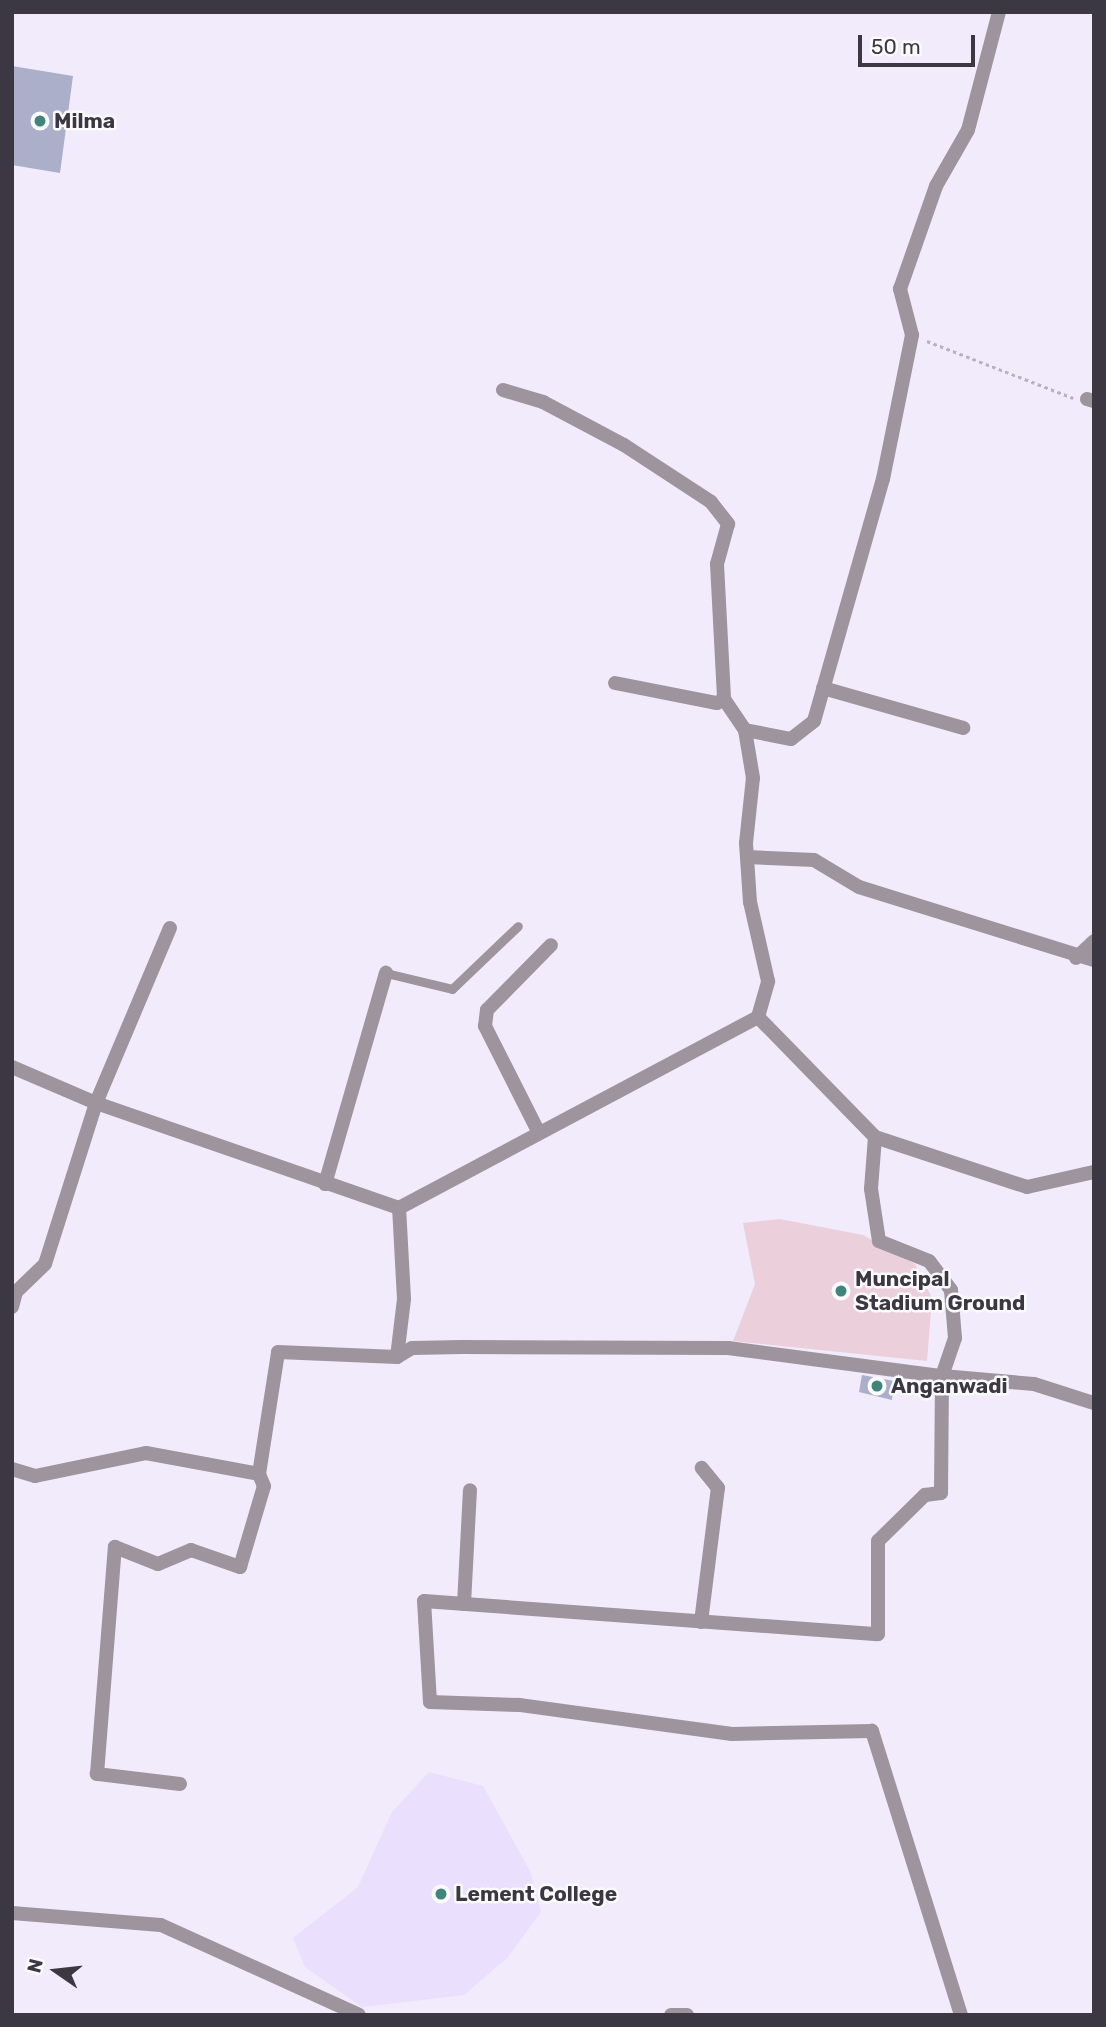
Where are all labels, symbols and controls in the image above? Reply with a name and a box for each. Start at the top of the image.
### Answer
scale bar [861,21,978,65]
text: 50 m [871,34,921,59]
place label: Milma [54,108,115,134]
marker: Milma [32,113,48,129]
place label: Muncipal Stadium Ground [855,1266,1025,1316]
marker: Muncipal Stadium Ground [833,1283,849,1299]
place label: Anganwadi [891,1373,1007,1399]
marker: Anganwadi [869,1378,885,1394]
place label: Lement College [455,1881,617,1907]
marker: Lement College [433,1886,449,1902]
north arrow [21,1936,91,2006]
text: N [22,1956,48,1975]

